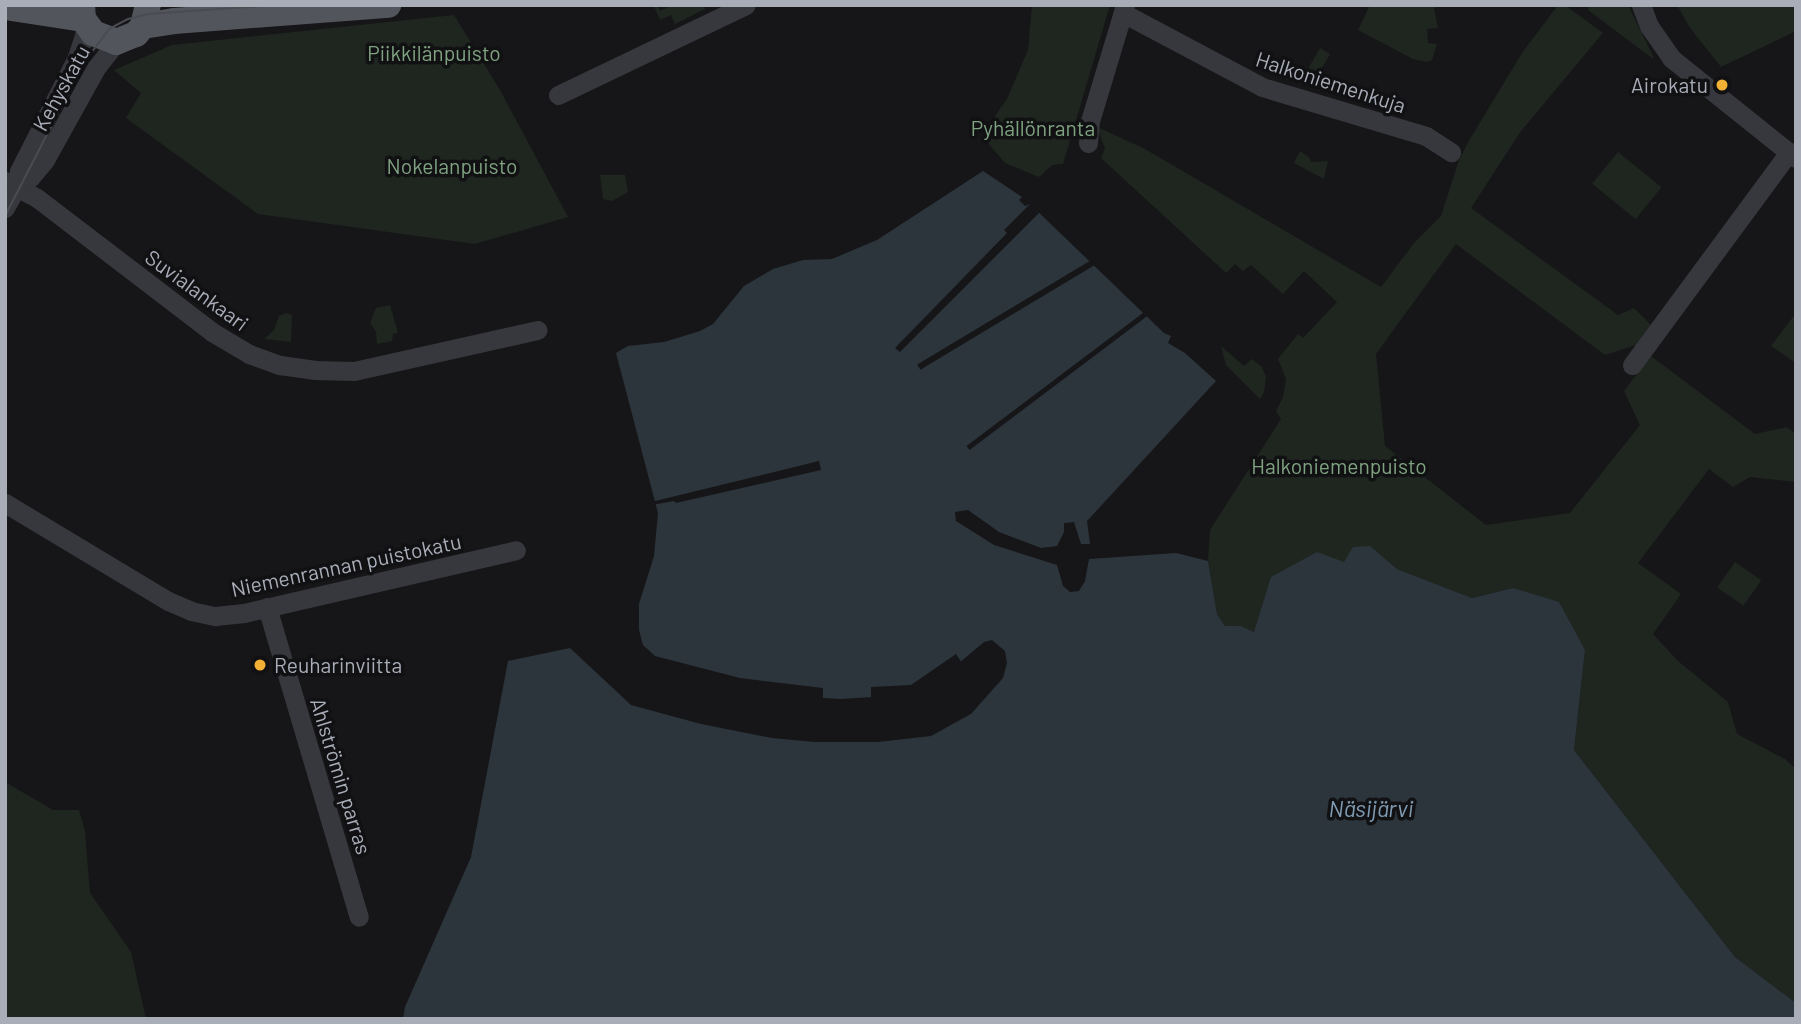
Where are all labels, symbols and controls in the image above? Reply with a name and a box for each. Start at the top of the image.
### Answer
park label: Piikkilänpuisto [367,40,501,66]
street label: Kehyskatu [27,41,95,135]
street label: Halkoniemenkuja [1253,46,1409,118]
place label: Airokatu [1631,72,1708,98]
marker: Airokatu [1714,77,1730,93]
park label: Pyhällönranta [971,115,1095,141]
park label: Nokelanpuisto [387,153,517,179]
street label: Suvialankaari [141,244,253,336]
park label: Halkoniemenpuisto [1251,453,1427,479]
street label: Niemenrannan puistokatu [229,528,463,602]
place label: Reuharinviitta [274,652,402,678]
marker: Reuharinviitta [252,657,268,673]
street label: Ahlströmin parras [305,695,377,857]
water label: Näsijärvi [1329,794,1413,822]

